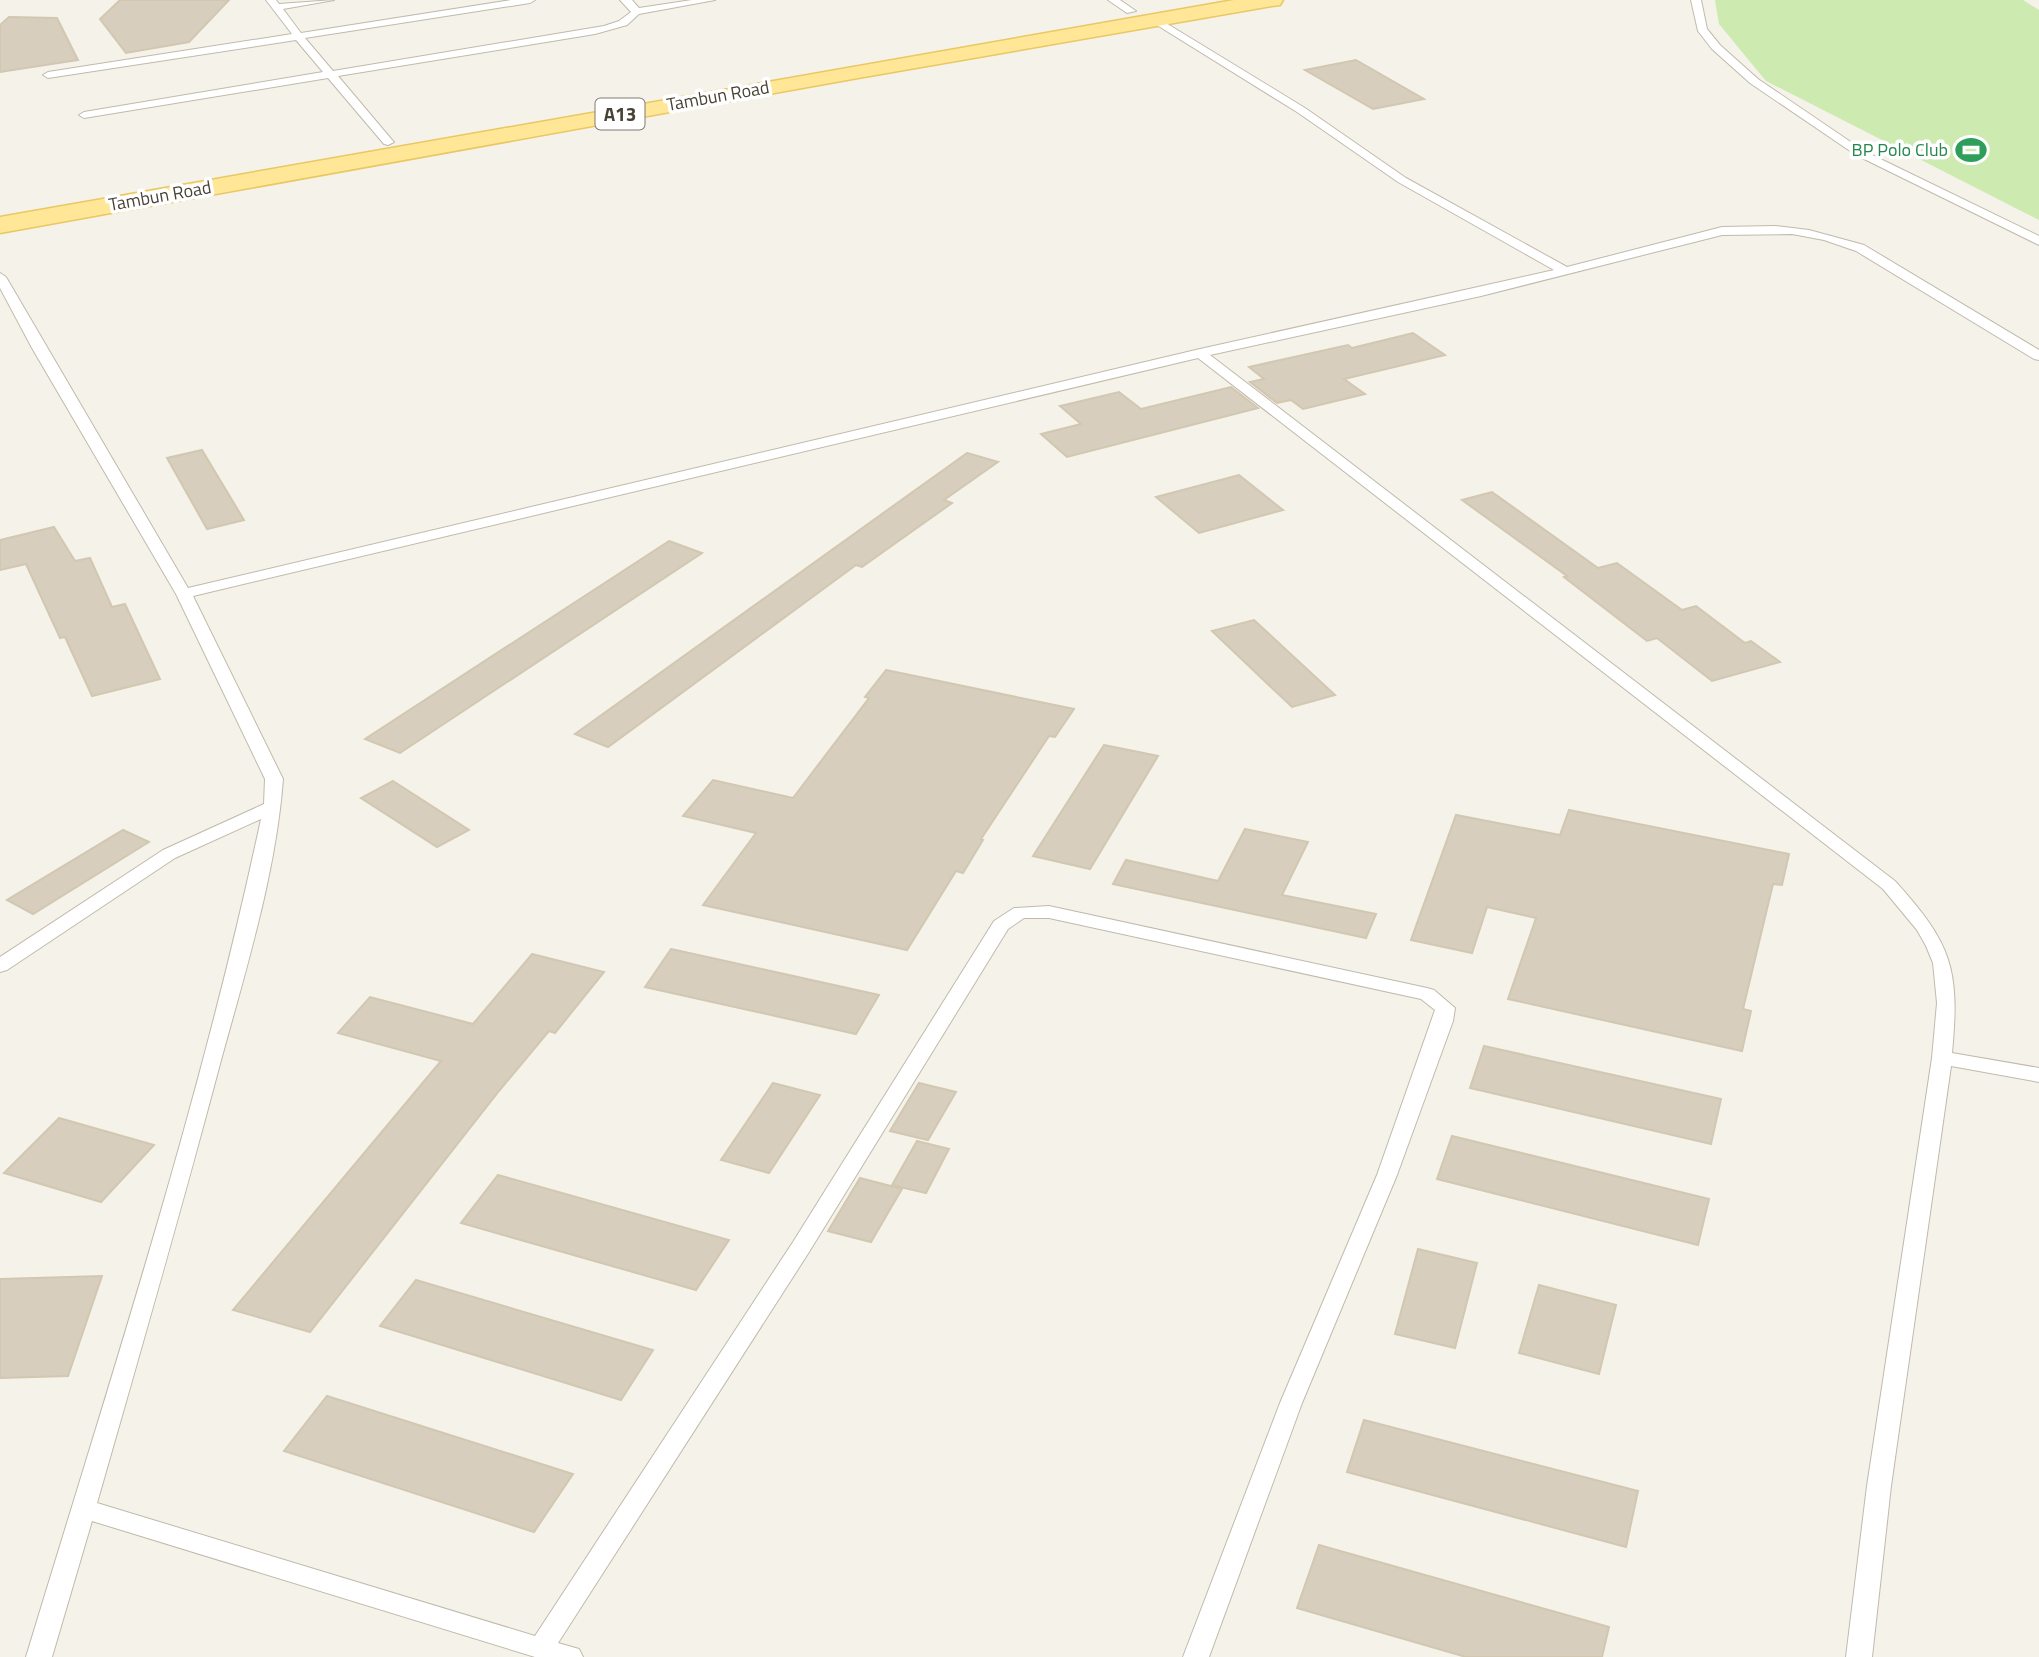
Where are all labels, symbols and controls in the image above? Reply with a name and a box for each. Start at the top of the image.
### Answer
street label: Tambun Road [665,73,771,118]
road number: A13 [596,98,644,130]
sports icon: BP Polo Club [1954,133,1988,167]
place label: BP Polo Club [1852,136,1948,163]
street label: Tambun Road [107,173,213,218]

